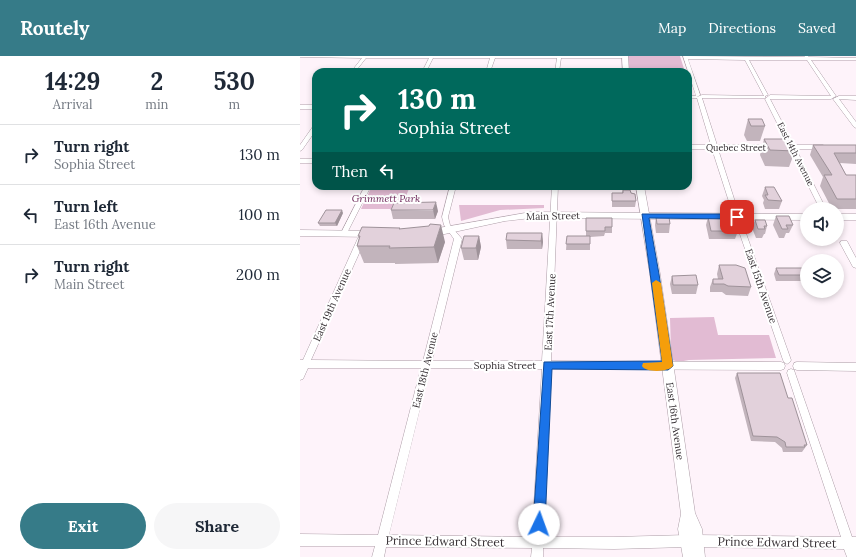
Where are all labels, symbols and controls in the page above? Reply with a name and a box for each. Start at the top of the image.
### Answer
text: Routely [20,16,90,40]
text: Map [658,19,686,37]
text: Directions [708,19,776,37]
text: Saved [798,19,836,37]
text: 14:29 [45,66,100,97]
text: 2 [151,66,163,97]
text: 530 [213,66,255,97]
text: 130 m [398,81,476,117]
icon: right [332,84,384,136]
text: Arrival [53,96,93,113]
text: min [145,96,168,113]
text: m [228,96,240,113]
text: Sophia Street [398,116,510,139]
street label: East 14th Avenue [775,120,817,188]
text: Turn right [54,137,130,156]
street label: Quebec Street [706,142,767,153]
icon: right [20,144,42,166]
text: 130 m [240,145,280,164]
text: Sophia Street [54,156,135,173]
icon: left [376,160,398,182]
text: Then [332,162,368,181]
park label: Grimmett Park [352,192,420,205]
text: Turn left [54,197,118,216]
pin [720,200,754,234]
map controls [800,202,844,298]
button: sound [800,202,844,246]
icon: left [20,204,42,226]
text: 100 m [239,205,280,224]
icon: arrive [726,206,748,228]
street label: Main Street [526,209,580,223]
text: East 16th Avenue [54,216,156,233]
street label: East 15th Avenue [742,247,780,326]
button: layers [800,254,844,298]
text: Turn right [54,257,130,276]
icon: right [20,264,42,286]
text: 200 m [236,265,280,284]
street label: East 19th Avenue [310,266,354,343]
street label: East 17th Avenue [541,273,559,351]
text: Main Street [54,276,124,293]
street label: East 18th Avenue [409,330,441,410]
street label: Sophia Street [474,359,536,372]
street label: East 16th Avenue [663,381,687,461]
button: Exit [20,503,146,549]
button: Share [154,503,280,549]
position arrow [518,503,560,545]
street label: Prince Edward Street [385,532,505,550]
street label: Prince Edward Street [717,533,837,551]

